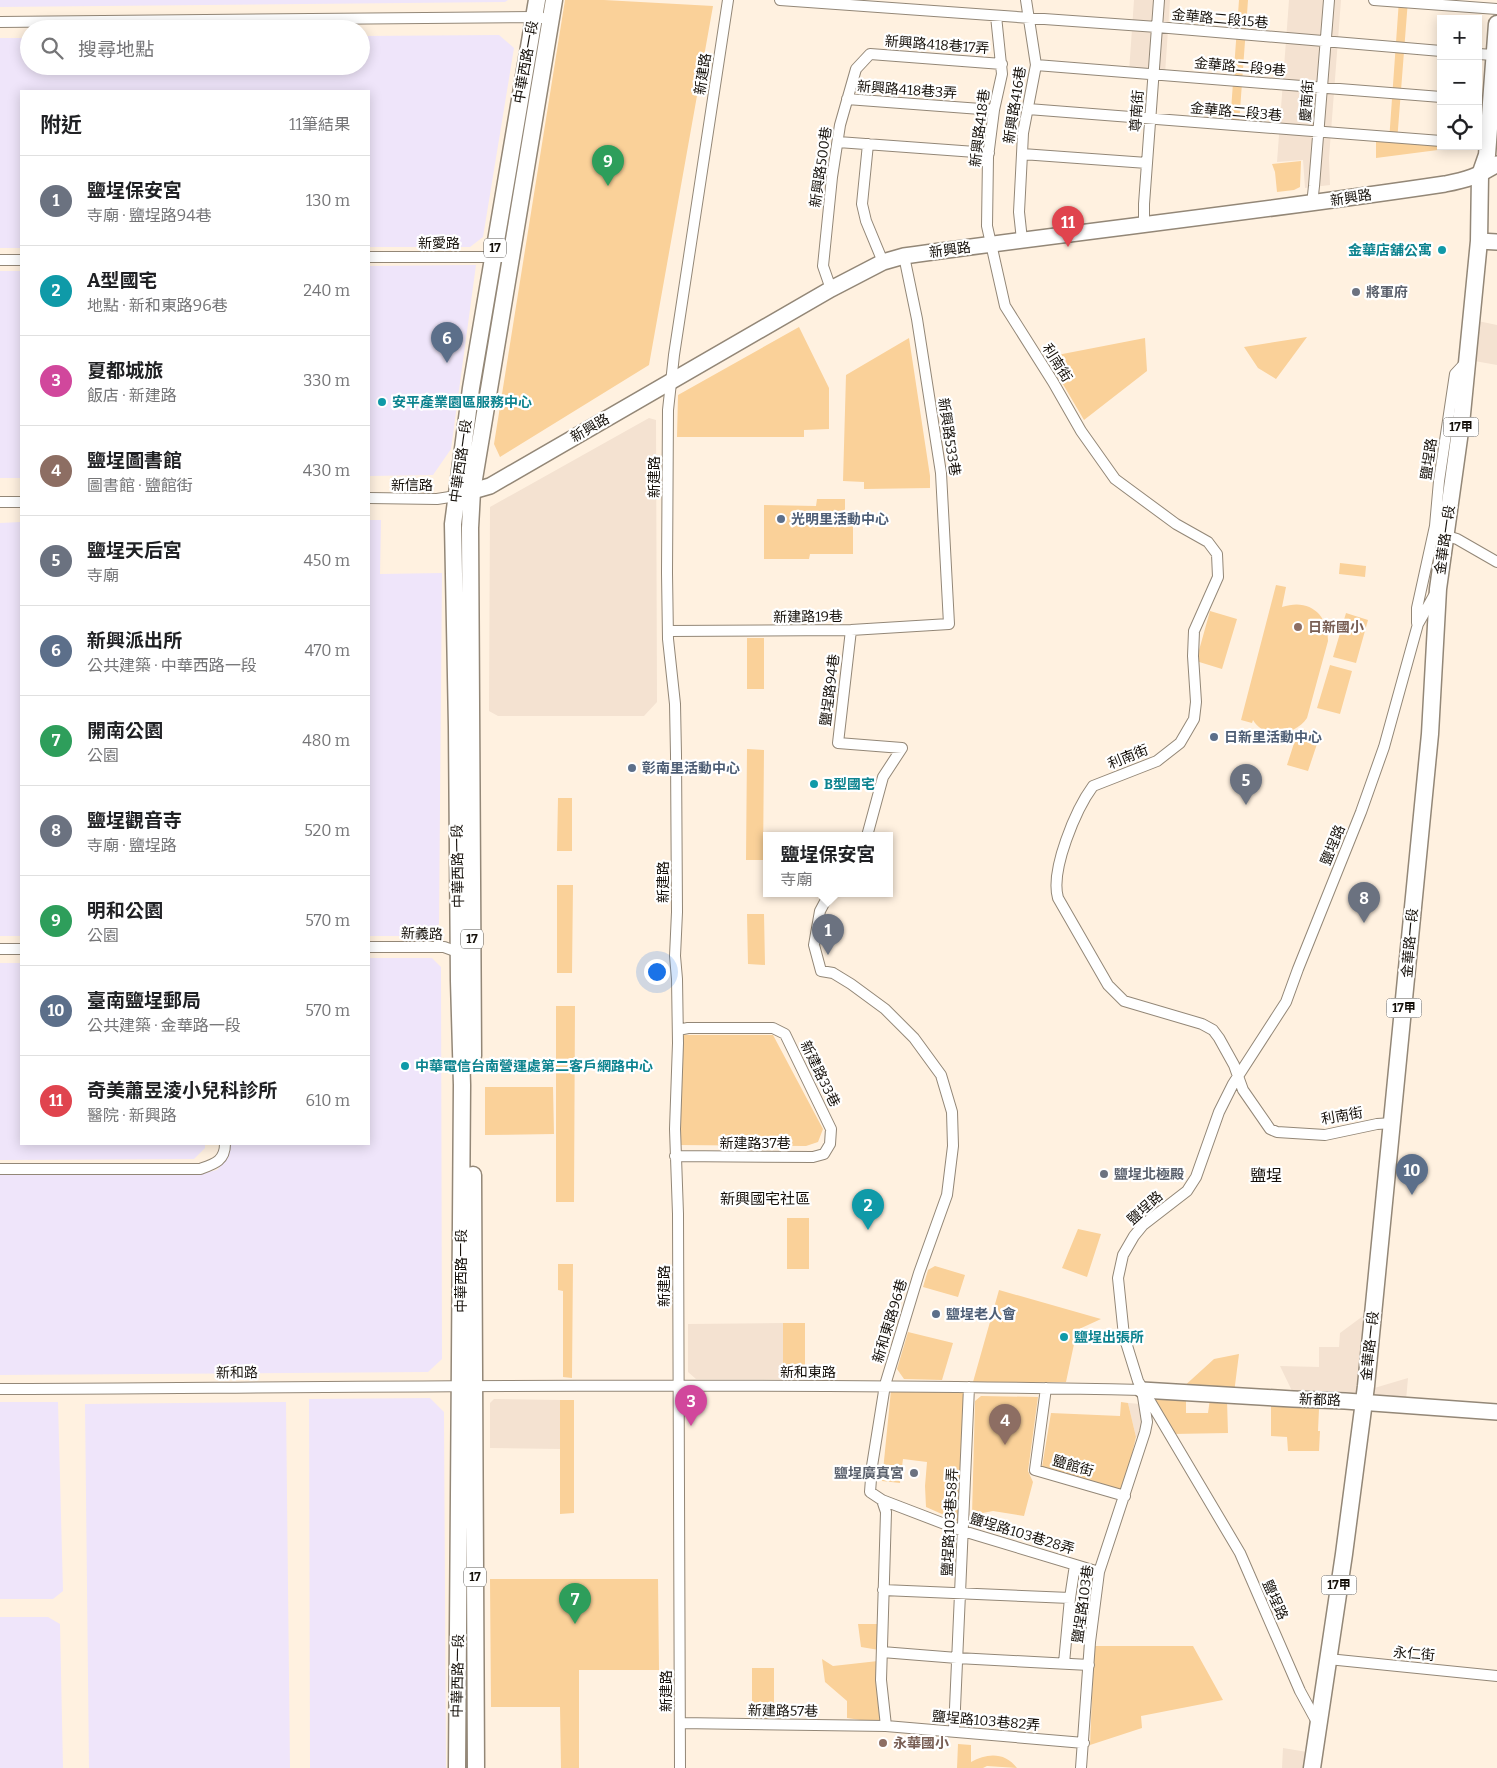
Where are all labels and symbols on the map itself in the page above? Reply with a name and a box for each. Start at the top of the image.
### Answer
street label: 金華路二段15巷 [1171,6,1269,32]
street label: 中華西路一段 [510,19,542,105]
street label: 新興路418巷17弄 [884,33,990,57]
street label: 新建路 [691,52,715,96]
street label: 金華路二段9巷 [1193,55,1287,79]
street label: 新興路416巷 [1000,65,1030,145]
street label: 新興路418巷3弄 [856,78,958,102]
street label: 慶南街 [1297,79,1317,123]
street label: 新興路418巷 [967,88,993,168]
street label: 尊南街 [1127,89,1147,133]
street label: 金華路二段3巷 [1189,100,1283,124]
street label: 新興路500巷 [807,125,835,209]
pin: 9 [592,145,624,186]
street label: 新興路 [1329,186,1373,210]
pin: 11 [1052,206,1084,247]
street label: 新愛路 [418,235,460,252]
road number: 17 [484,238,506,258]
street label: 新興路 [928,239,972,261]
place label: 金華店舖公寓 [1348,242,1432,259]
marker: 金華店舖公寓 [1436,244,1448,256]
place label: 將軍府 [1366,284,1408,301]
marker: 將軍府 [1350,286,1362,298]
pin: 6 [431,322,463,363]
street label: 利南街 [1039,341,1075,385]
place label: 安平產業園區服務中心 [392,394,532,411]
marker: 安平產業園區服務中心 [376,396,388,408]
street label: 新興路533巷 [934,397,964,477]
street label: 新興路 [568,410,612,446]
street label: 中華西路一段 [447,418,475,504]
road number: 17甲 [1444,418,1478,437]
street label: 鹽埕路 [1418,437,1440,481]
street label: 新建路 [646,456,663,498]
street label: 新信路 [391,477,433,494]
street label: 金華路一段 [1432,504,1458,576]
place label: 光明里活動中心 [791,511,889,528]
marker: 光明里活動中心 [775,513,787,525]
street label: 新建路19巷 [773,608,843,626]
place label: 日新國小 [1308,619,1364,636]
marker: 日新國小 [1292,621,1304,633]
street label: 鹽埕路94巷 [817,653,843,727]
place label: 日新里活動中心 [1224,729,1322,746]
marker: 日新里活動中心 [1208,731,1220,743]
street label: 利南街 [1105,741,1151,773]
place label: 彰南里活動中心 [642,760,740,777]
marker: 彰南里活動中心 [626,762,638,774]
pin: 5 [1230,764,1262,805]
place label: B型國宅 [824,776,875,793]
marker: B型國宅 [808,778,820,790]
street label: 鹽埕路 [1317,822,1349,868]
street label: 中華西路一段 [449,824,467,908]
street label: 新建路 [655,861,672,903]
pin: 8 [1348,882,1380,923]
street label: 金華路一段 [1398,907,1422,979]
pin: 1 [812,914,844,955]
street label: 新義路 [401,925,443,943]
road number: 17 [461,930,483,949]
your location [644,959,670,985]
road number: 17甲 [1386,998,1422,1018]
street label: 新建路33巷 [797,1038,843,1110]
place label: 中華電信台南營運處第二客戶網路中心 [415,1058,653,1075]
marker: 中華電信台南營運處第二客戶網路中心 [399,1060,411,1072]
street label: 利南街 [1320,1104,1364,1128]
street label: 新建路37巷 [719,1135,791,1152]
pin: 10 [1396,1154,1428,1195]
place label: 鹽埕北極殿 [1114,1166,1184,1183]
district label: 鹽埕 [1250,1166,1282,1185]
marker: 鹽埕北極殿 [1098,1168,1110,1180]
street label: 鹽埕路 [1124,1188,1166,1228]
pin: 2 [852,1189,884,1230]
district label: 新興國宅社區 [720,1190,810,1208]
street label: 中華西路一段 [453,1229,470,1313]
street label: 新建路 [656,1265,673,1307]
street label: 新和東路96巷 [869,1277,911,1365]
place label: 鹽埕老人會 [946,1306,1016,1323]
marker: 鹽埕老人會 [930,1308,942,1320]
street label: 金華路一段 [1358,1310,1382,1382]
place label: 鹽埕出張所 [1074,1329,1144,1346]
marker: 鹽埕出張所 [1058,1331,1070,1343]
street label: 新和路 [216,1364,258,1382]
street label: 新和東路 [780,1364,836,1381]
pin: 3 [675,1385,707,1426]
street label: 新都路 [1299,1391,1341,1409]
pin: 4 [989,1404,1021,1445]
street label: 鹽館街 [1050,1452,1096,1480]
place label: 鹽埕廣真宮 [834,1465,904,1482]
marker: 鹽埕廣真宮 [908,1467,920,1479]
street label: 鹽埕路103巷58弄 [939,1467,961,1577]
street label: 鹽埕路103巷28弄 [968,1510,1076,1558]
street label: 鹽埕路103巷 [1069,1564,1097,1644]
road number: 17 [464,1568,486,1586]
road number: 17甲 [1322,1576,1356,1594]
street label: 鹽埕路 [1259,1577,1291,1623]
pin: 7 [559,1583,591,1624]
street label: 中華西路一段 [449,1634,467,1718]
street label: 永仁街 [1392,1644,1436,1664]
street label: 新建路 [658,1670,675,1712]
street label: 新建路57巷 [748,1702,818,1720]
street label: 鹽埕路103巷82弄 [931,1708,1041,1734]
place label: 永華國小 [893,1735,949,1752]
marker: 永華國小 [877,1737,889,1749]

